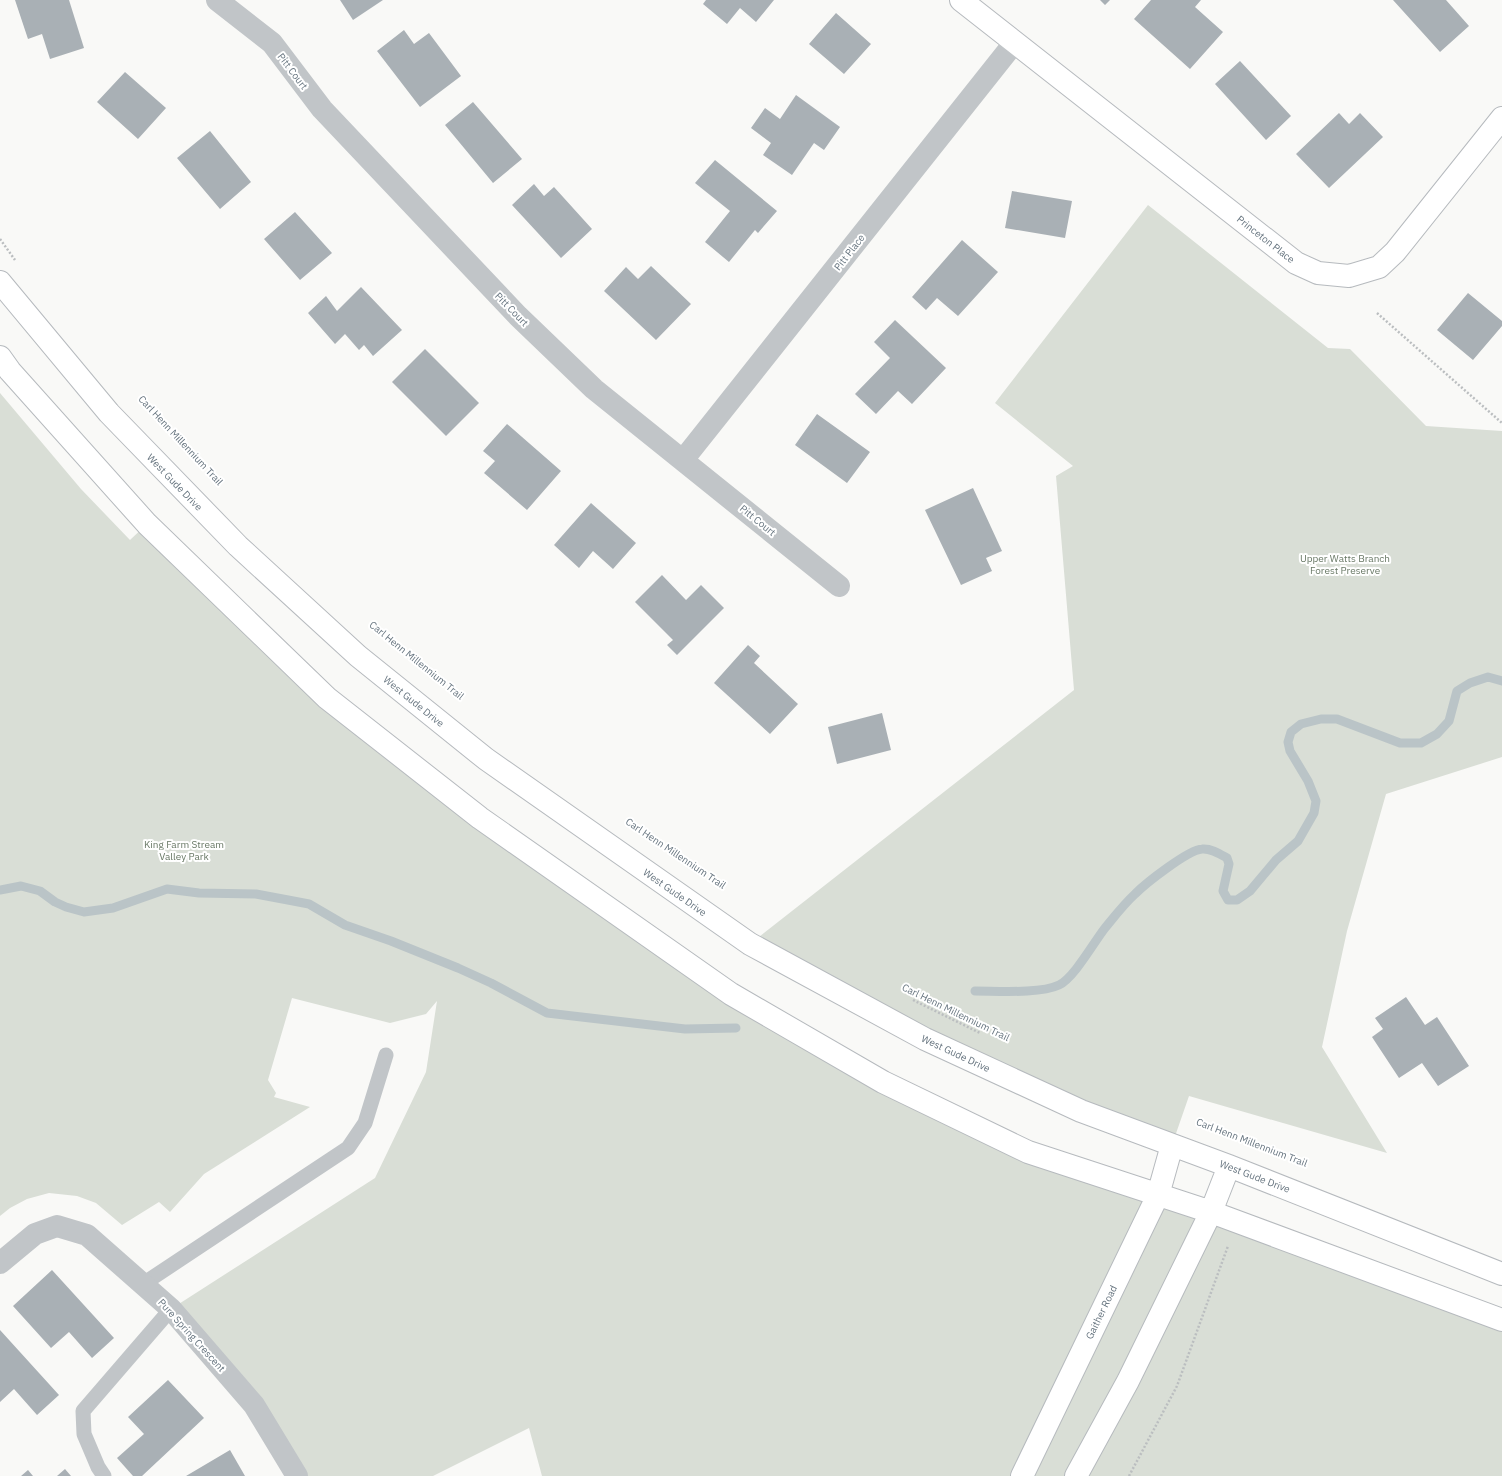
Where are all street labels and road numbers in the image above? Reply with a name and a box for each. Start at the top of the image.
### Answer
street label: Pitt Court [275,50,311,93]
street label: Princeton Place [1234,213,1298,266]
street label: Pitt Place [831,231,868,273]
street label: Pitt Court [492,290,531,330]
street label: Carl Henn Millennium Trail [136,393,226,488]
street label: West Gude Drive [144,451,206,514]
street label: Pitt Court [737,502,779,539]
street label: Carl Henn Millennium Trail [367,618,467,703]
street label: West Gude Drive [381,673,447,730]
street label: Carl Henn Millennium Trail [623,815,729,892]
street label: West Gude Drive [641,866,709,919]
street label: Carl Henn Millennium Trail [900,981,1012,1044]
street label: West Gude Drive [919,1032,993,1075]
street label: Carl Henn Millennium Trail [1194,1115,1310,1170]
street label: West Gude Drive [1218,1157,1292,1196]
street label: Gaither Road [1083,1283,1120,1341]
street label: Pure Spring Crescent [155,1296,228,1375]

